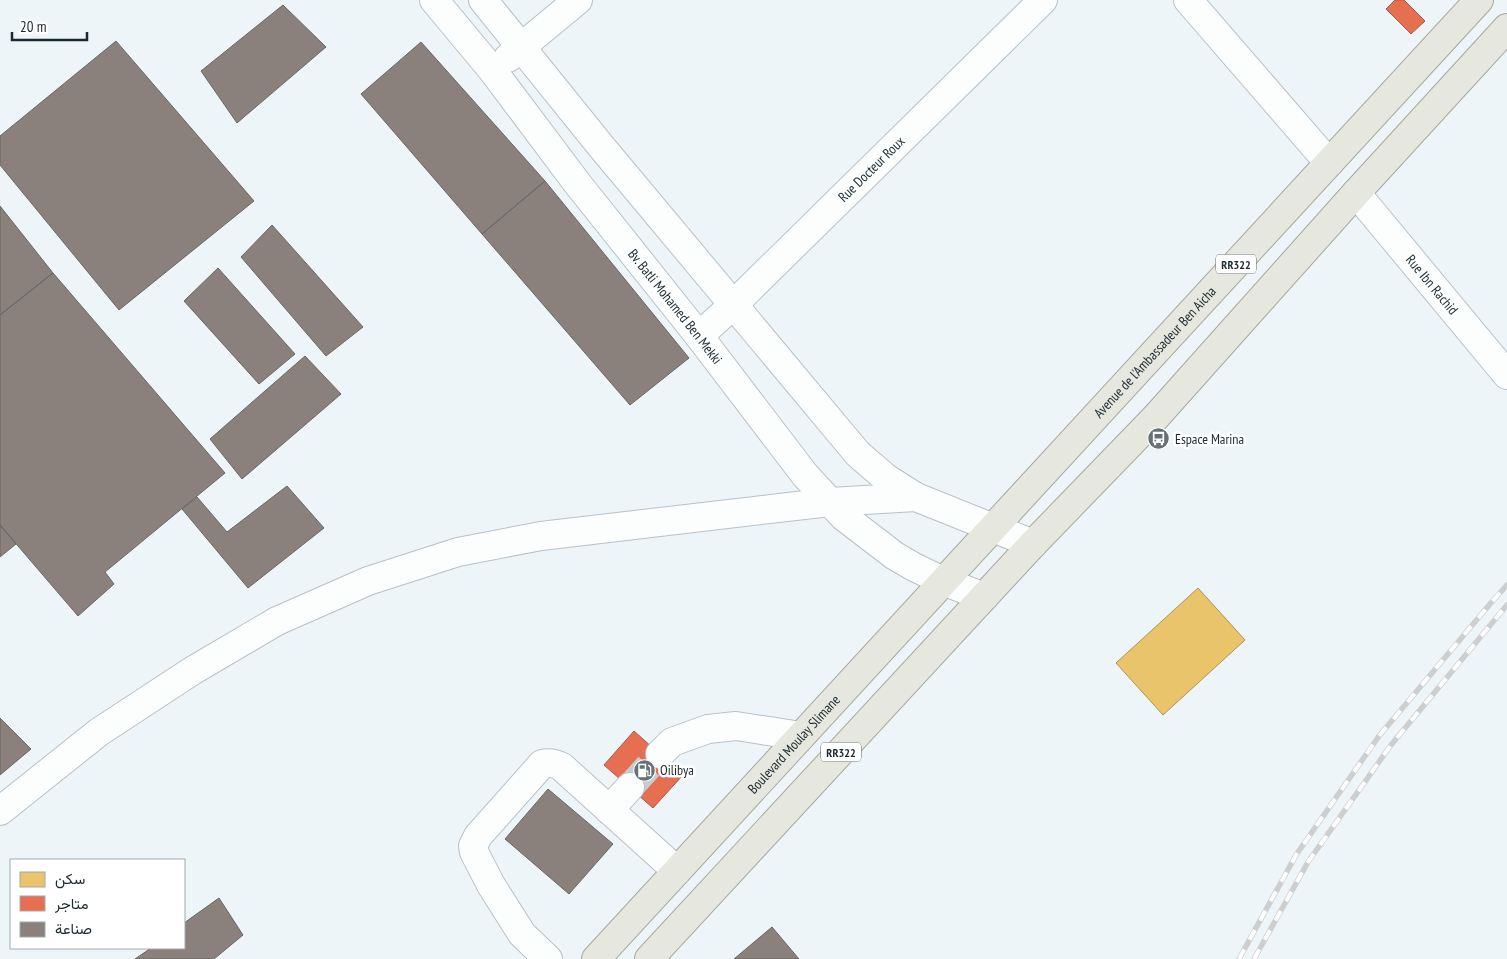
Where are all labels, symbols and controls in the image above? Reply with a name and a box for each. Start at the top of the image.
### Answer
scale bar [12,10,88,42]
text: 20 m [20,17,46,36]
street label: Rue Docteur Roux [834,132,909,206]
street label: Bv. Batli Mohamed Ben Mekki [624,245,726,368]
street label: Rue Ibn Rachid [1402,251,1462,318]
road number: RR322 [1216,254,1256,274]
street label: Avenue de l'Ambassadeur Ben Aicha [1090,283,1220,422]
bus stop icon: Espace Marina [1147,427,1171,451]
place label: Espace Marina [1175,430,1244,448]
street label: Boulevard Moulay Slimane [744,691,844,797]
road number: RR322 [821,742,861,762]
fuel station icon: Oilibya [632,758,656,782]
place label: Oilibya [660,761,694,779]
legend [10,859,185,949]
text: سكن [55,869,85,889]
text: متاجر [54,894,89,913]
text: صناعة [55,919,92,938]

